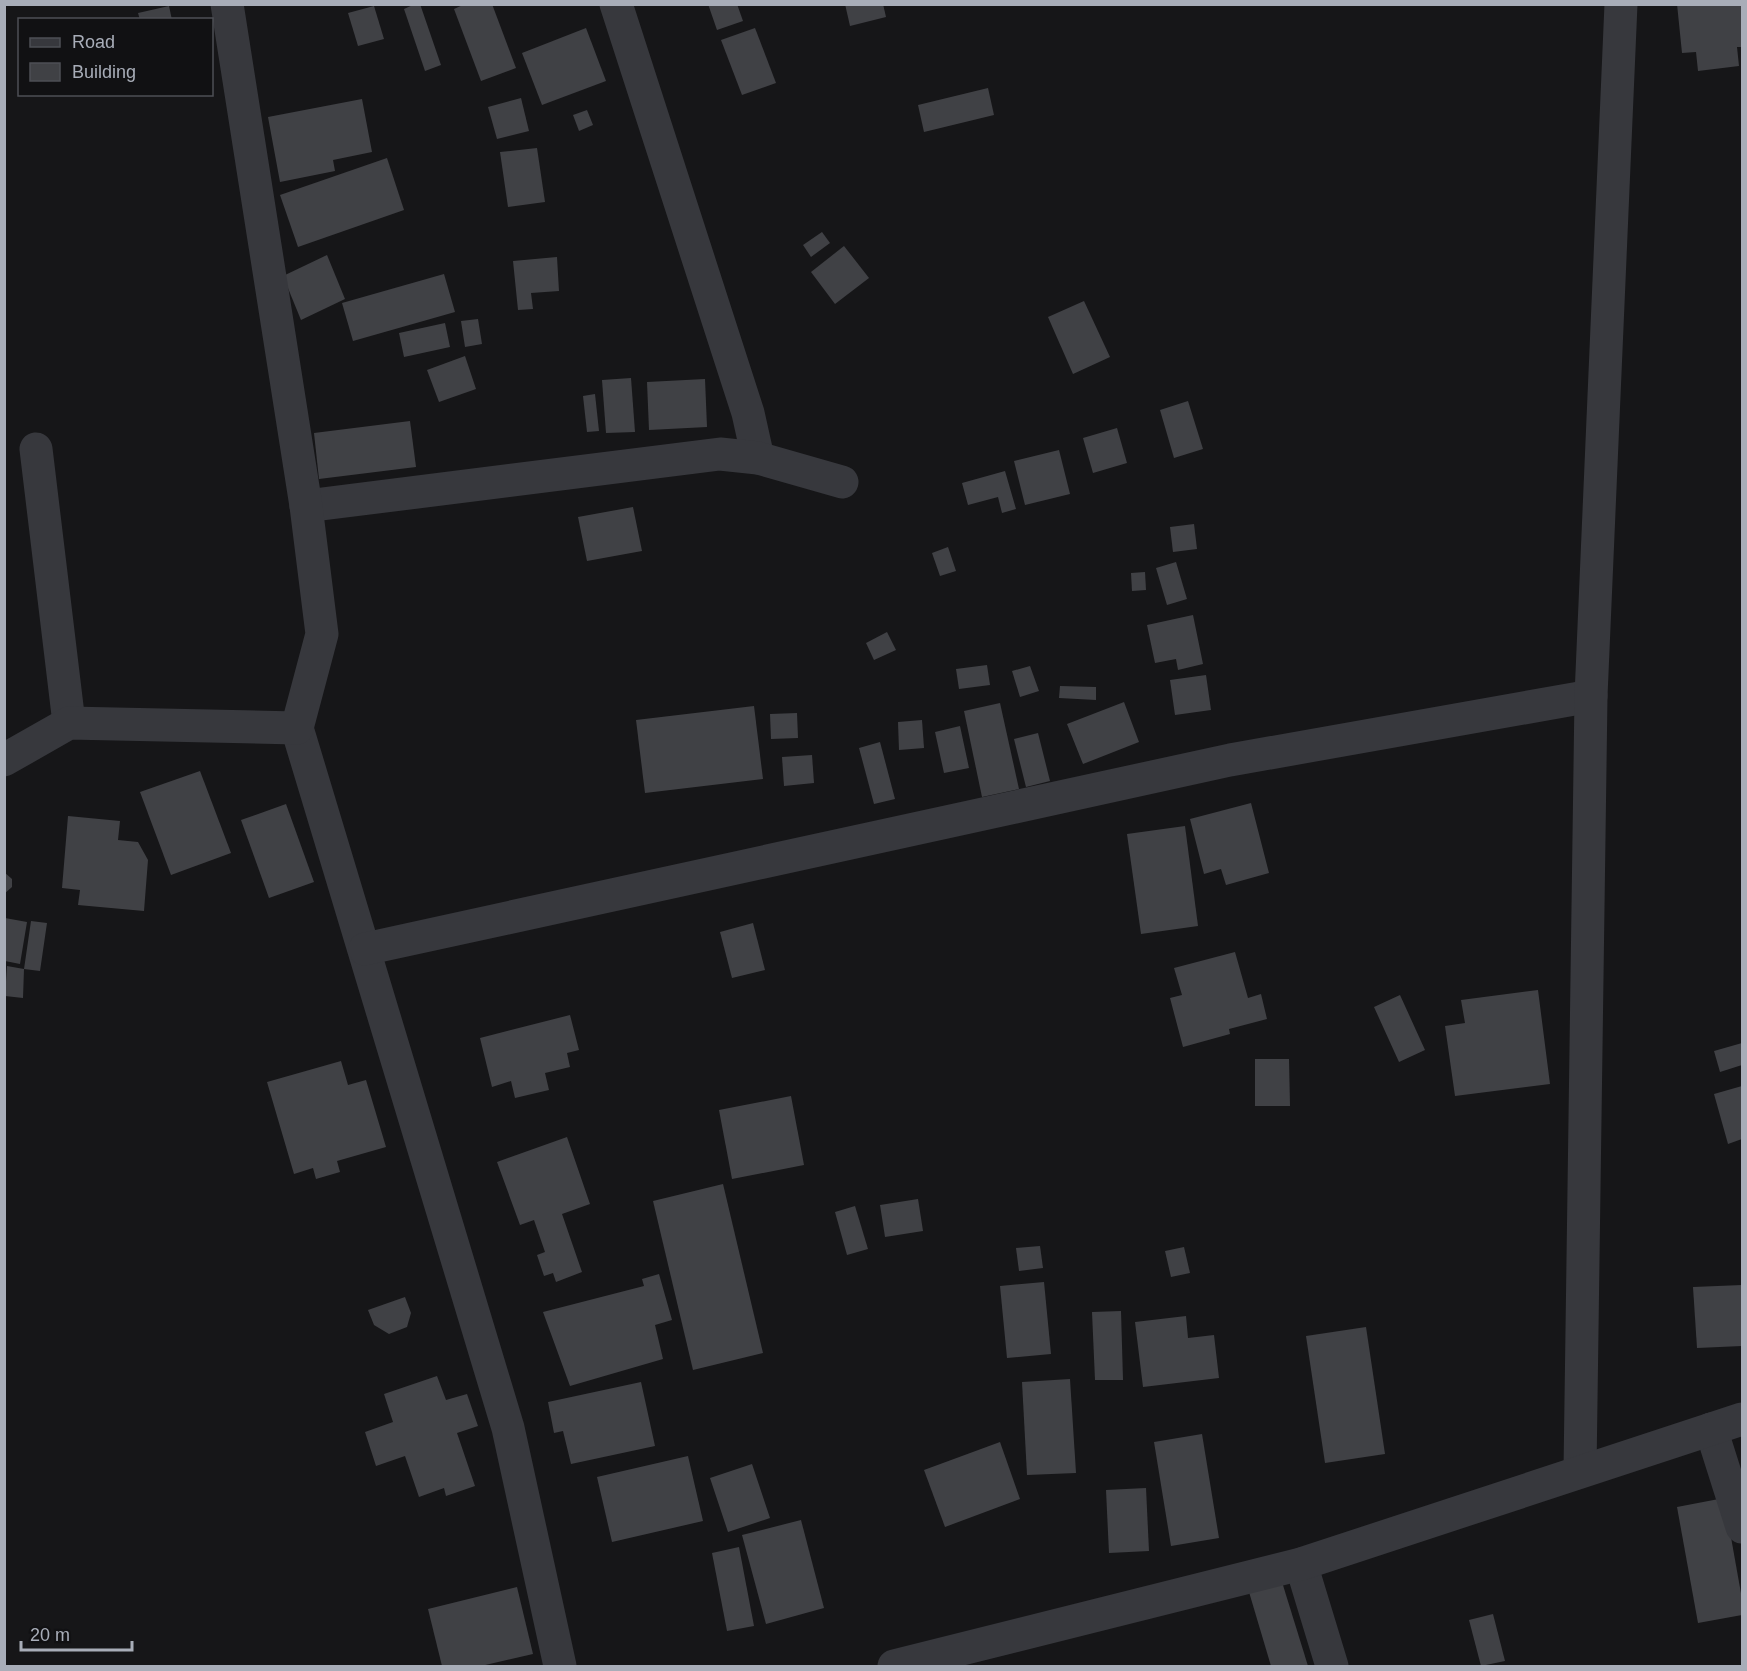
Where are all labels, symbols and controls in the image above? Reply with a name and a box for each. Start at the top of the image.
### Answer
legend [18,18,213,96]
text: Road [72,32,115,52]
text: Building [72,62,136,82]
scale bar [21,1614,132,1652]
text: 20 m [30,1625,70,1645]

